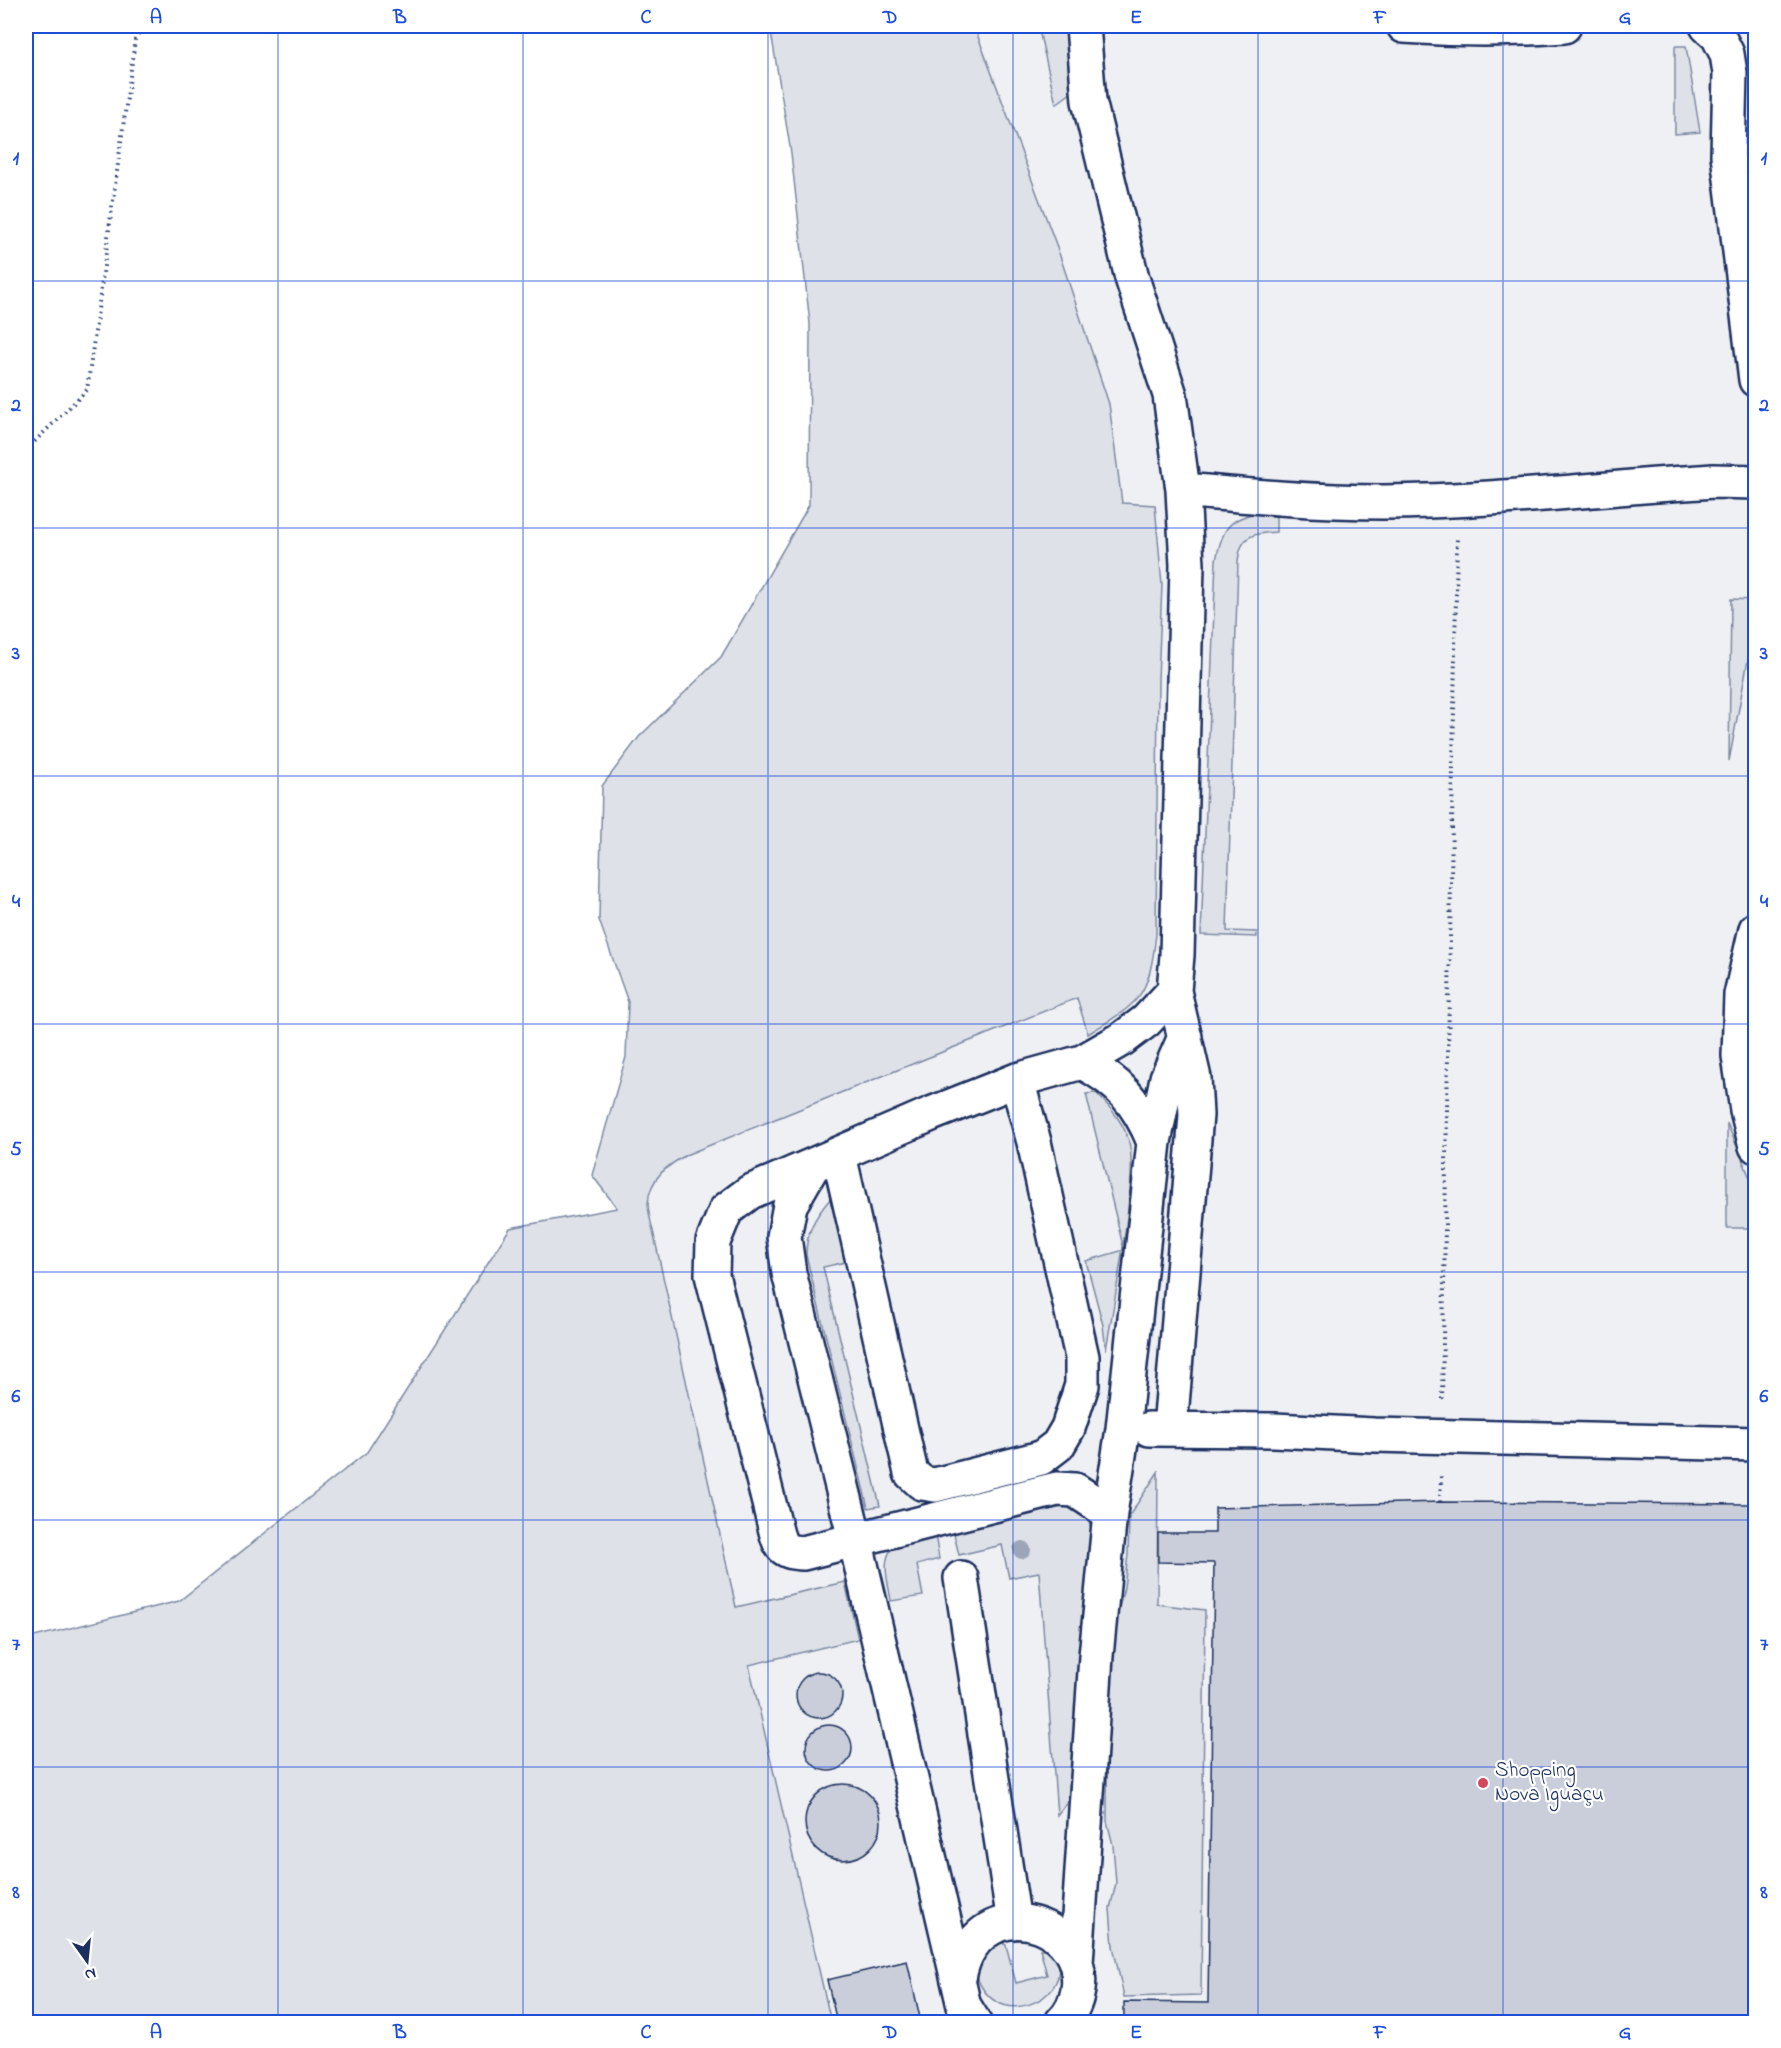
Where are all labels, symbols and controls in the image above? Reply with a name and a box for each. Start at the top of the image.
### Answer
text: A [150,4,162,33]
text: B [392,4,407,33]
text: C [641,4,652,33]
text: D [882,4,897,33]
text: E [1130,4,1142,33]
text: F [1373,4,1387,33]
text: G [1619,4,1632,33]
text: 1 [13,145,20,174]
text: 1 [1761,145,1768,174]
text: 2 [10,392,21,421]
text: 2 [1758,392,1769,421]
text: 3 [11,640,20,669]
text: 3 [1759,640,1768,669]
text: 4 [12,888,21,917]
text: 4 [1760,888,1769,917]
text: 5 [10,1136,22,1165]
text: 5 [1758,1136,1770,1165]
text: 6 [12,1383,21,1412]
text: 6 [1760,1383,1769,1412]
text: 7 [12,1631,21,1660]
text: 7 [1760,1631,1769,1660]
place label: Shopping Nova Iguaçu [1495,1756,1604,1812]
marker: Shopping Nova Iguaçu [1476,1776,1490,1790]
text: 8 [11,1879,20,1908]
text: 8 [1759,1879,1768,1908]
north arrow [57,1931,117,1991]
text: N [82,1961,99,1987]
text: A [150,2019,162,2048]
text: B [392,2019,407,2048]
text: C [641,2019,652,2048]
text: D [882,2019,897,2048]
text: E [1130,2019,1142,2048]
text: F [1373,2019,1387,2048]
text: G [1619,2019,1632,2048]

